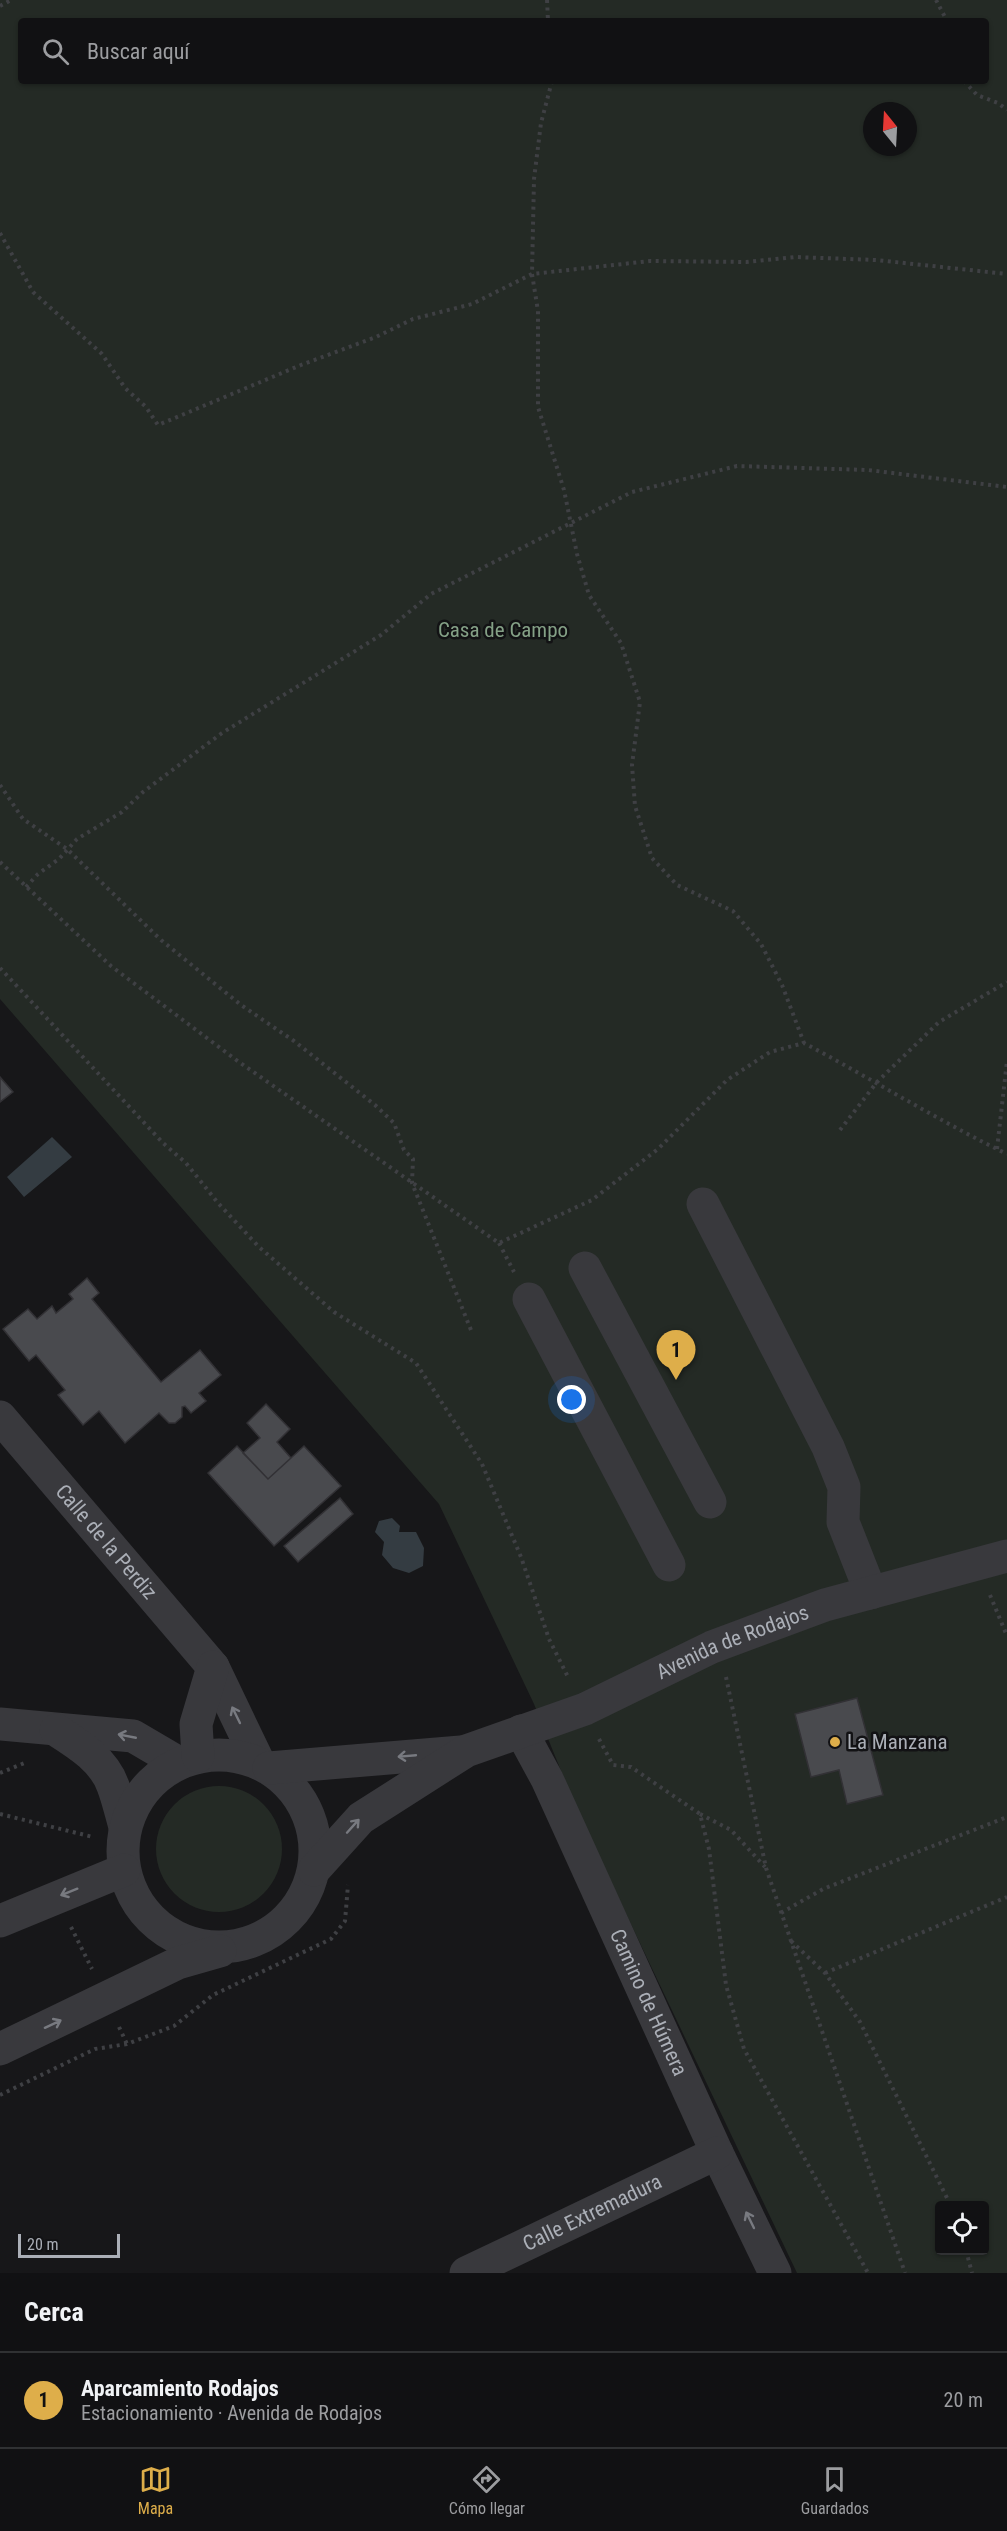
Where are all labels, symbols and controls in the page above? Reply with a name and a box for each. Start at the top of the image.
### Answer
search box [18,18,989,84]
icon: search [39,35,72,68]
text: Buscar aquí [87,39,190,64]
north arrow [863,102,917,156]
park label: Casa de Campo [438,618,568,642]
pin: 1 [656,1330,696,1380]
your location [557,1385,586,1414]
street label: Calle de la Perdiz [51,1480,162,1604]
street label: Avenida de Rodajos [652,1600,812,1684]
one-way arrow [230,1706,242,1724]
one-way arrow [118,1730,137,1741]
place label: La Manzana [847,1730,947,1754]
marker: La Manzana [828,1735,842,1749]
one-way arrow [398,1751,418,1762]
one-way arrow [346,1819,360,1834]
one-way arrow [61,1887,79,1898]
street label: Camino de Húmera [605,1925,692,2079]
one-way arrow [43,2017,61,2029]
street label: Calle Extremadura [519,2169,665,2256]
map controls [935,2201,989,2255]
button: locate [935,2201,989,2255]
one-way arrow [743,2212,755,2230]
scale bar [18,2231,120,2258]
text: 20 m [27,2235,59,2254]
text: Cerca [24,2297,84,2327]
text: Aparcamiento Rodajos [81,2376,279,2401]
text: 1 [38,2388,49,2412]
text: 20 m [944,2388,983,2412]
text: Estacionamiento · Avenida de Rodajos [81,2401,382,2425]
tab: Mapa [138,2463,173,2518]
tab: Cómo llegar [449,2463,525,2518]
tab: Guardados [801,2463,869,2518]

